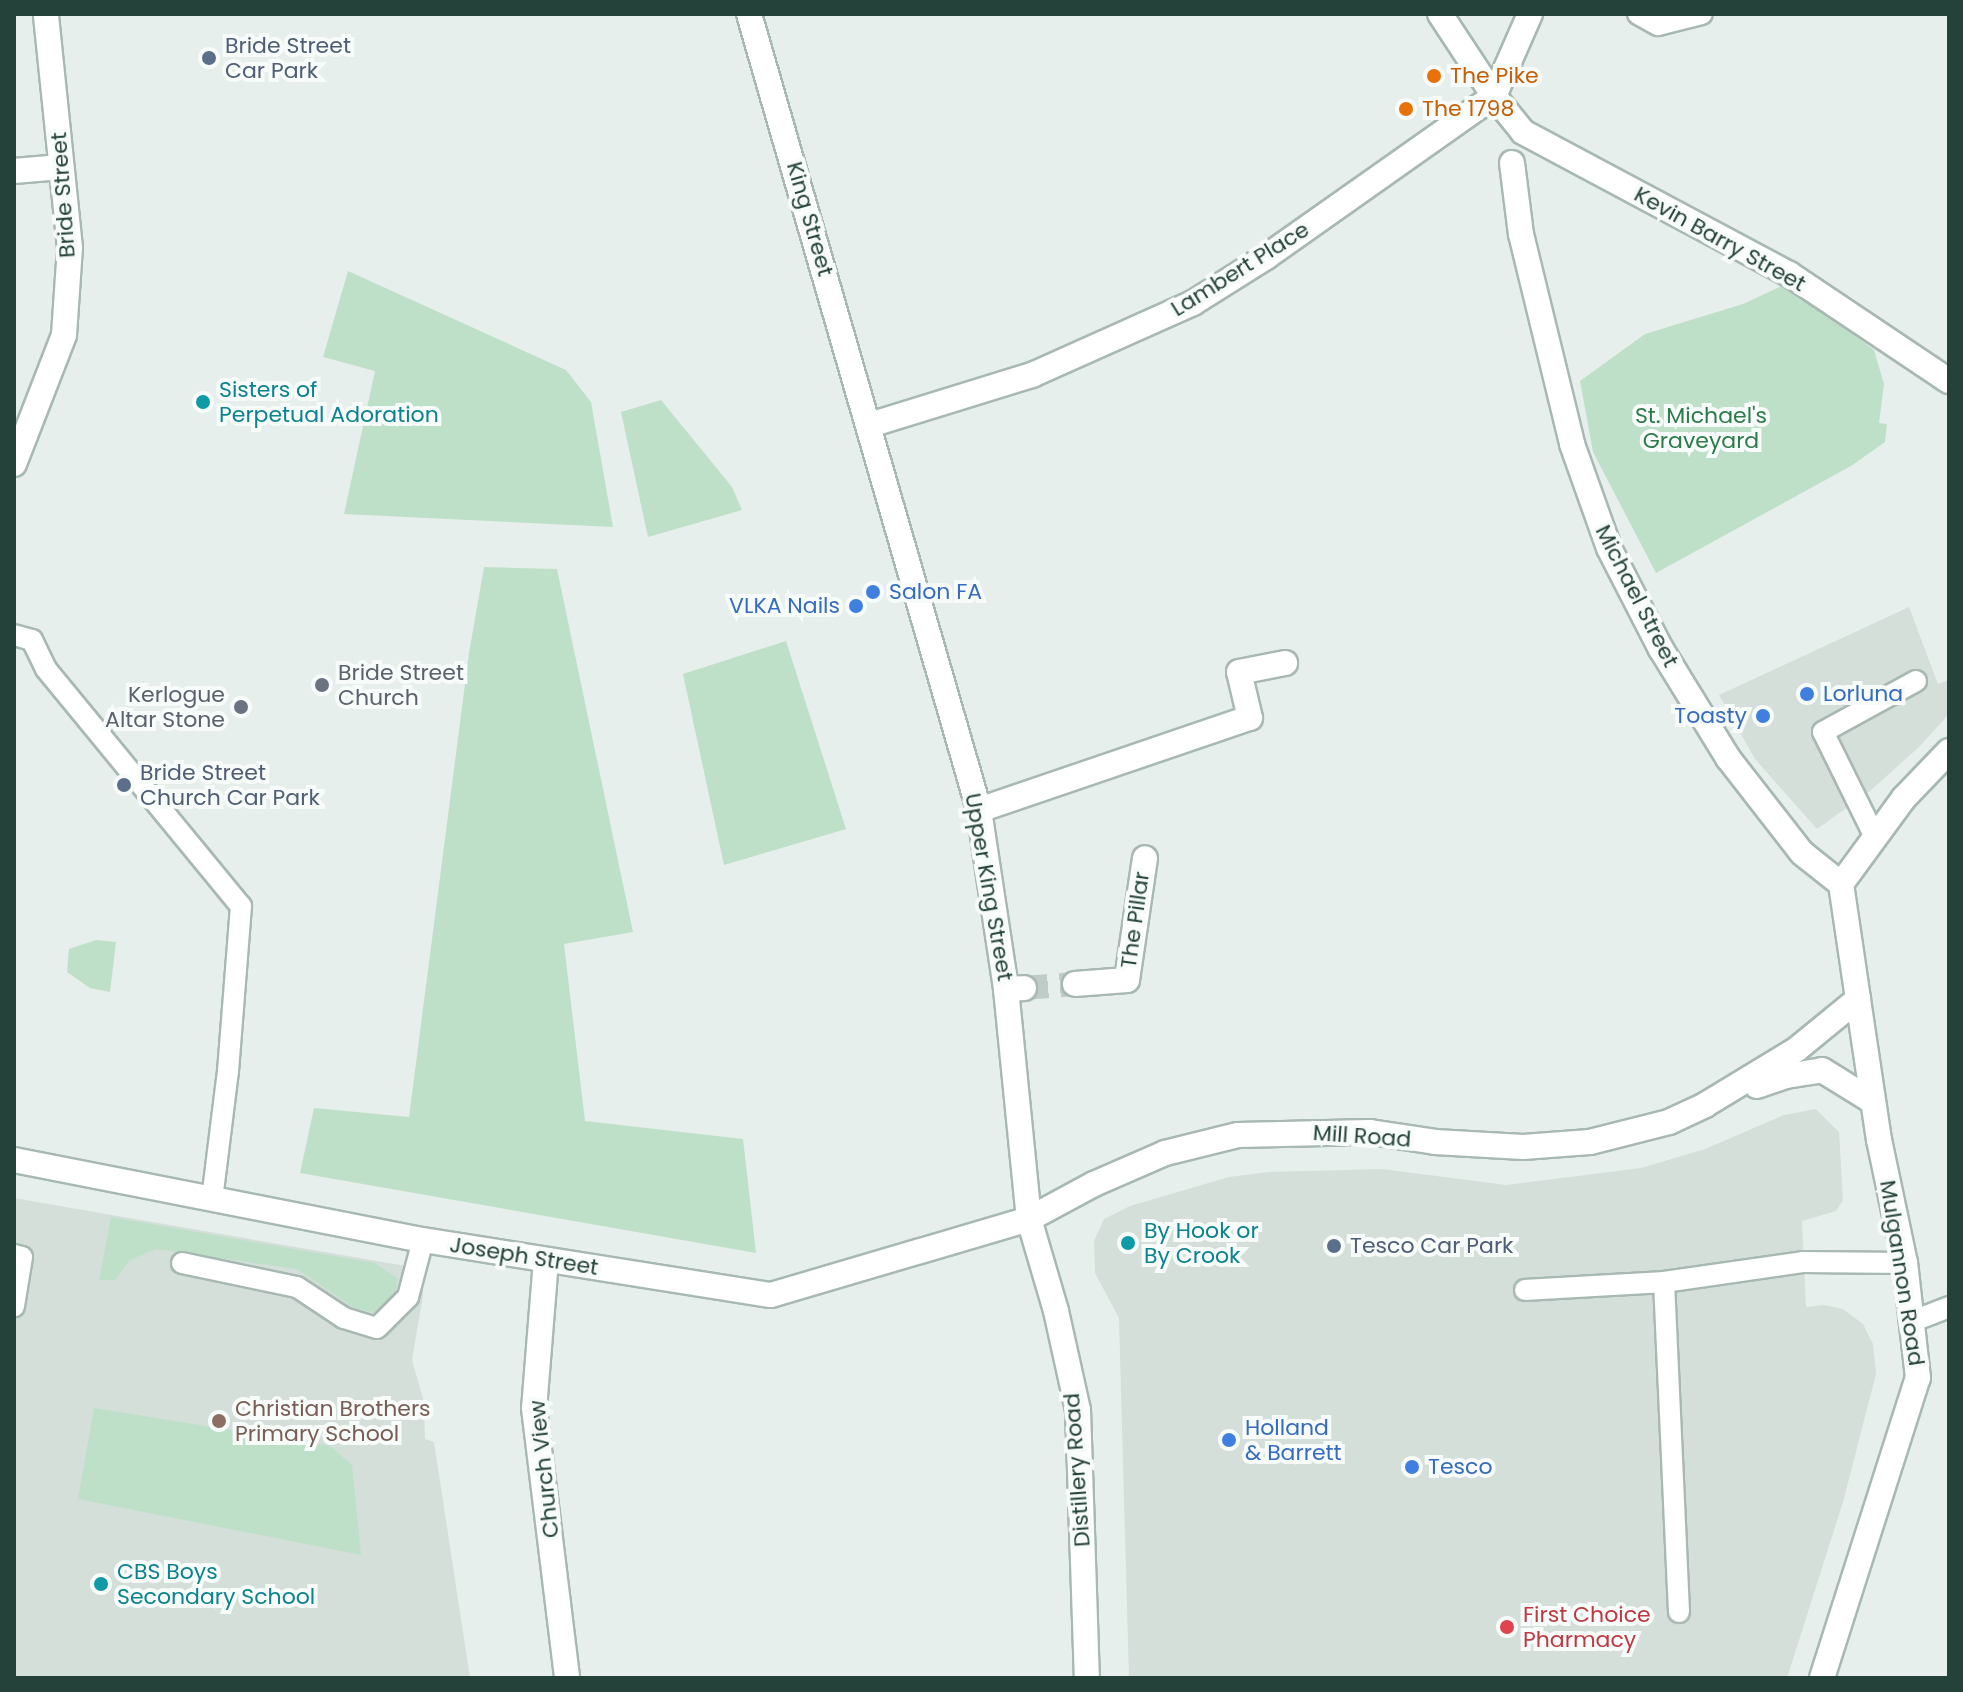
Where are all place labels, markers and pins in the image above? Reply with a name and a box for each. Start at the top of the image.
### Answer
place label: Bride Street Car Park [225,32,351,84]
marker: Bride Street Car Park [200,49,218,67]
place label: The Pike [1450,63,1539,89]
marker: The Pike [1425,67,1443,85]
place label: The 1798 [1422,96,1514,122]
marker: The 1798 [1397,100,1415,118]
place label: Sisters of Perpetual Adoration [219,376,439,428]
marker: Sisters of Perpetual Adoration [194,393,212,411]
place label: Salon FA [889,579,982,605]
marker: Salon FA [864,583,882,601]
place label: VLKA Nails [729,593,840,619]
marker: VLKA Nails [847,597,865,615]
place label: Bride Street Church [338,659,464,710]
marker: Bride Street Church [313,676,331,694]
place label: Kerlogue Altar Stone [105,681,225,732]
place label: Lorluna [1823,681,1903,707]
marker: Lorluna [1798,685,1816,703]
marker: Kerlogue Altar Stone [232,698,250,716]
place label: Toasty [1674,703,1747,729]
marker: Toasty [1754,707,1772,725]
place label: Bride Street Church Car Park [140,759,320,810]
marker: Bride Street Church Car Park [115,776,133,794]
place label: By Hook or By Crook [1144,1217,1259,1268]
place label: Tesco Car Park [1350,1233,1513,1259]
marker: By Hook or By Crook [1119,1234,1137,1252]
marker: Tesco Car Park [1325,1237,1343,1255]
place label: Christian Brothers Primary School [235,1395,431,1446]
marker: Christian Brothers Primary School [210,1412,228,1430]
place label: Holland & Barrett [1245,1414,1342,1466]
marker: Holland & Barrett [1220,1431,1238,1449]
place label: Tesco [1428,1454,1492,1480]
marker: Tesco [1403,1458,1421,1476]
place label: CBS Boys Secondary School [117,1558,315,1610]
marker: CBS Boys Secondary School [92,1575,110,1593]
place label: First Choice Pharmacy [1523,1601,1651,1652]
marker: First Choice Pharmacy [1498,1618,1516,1636]

